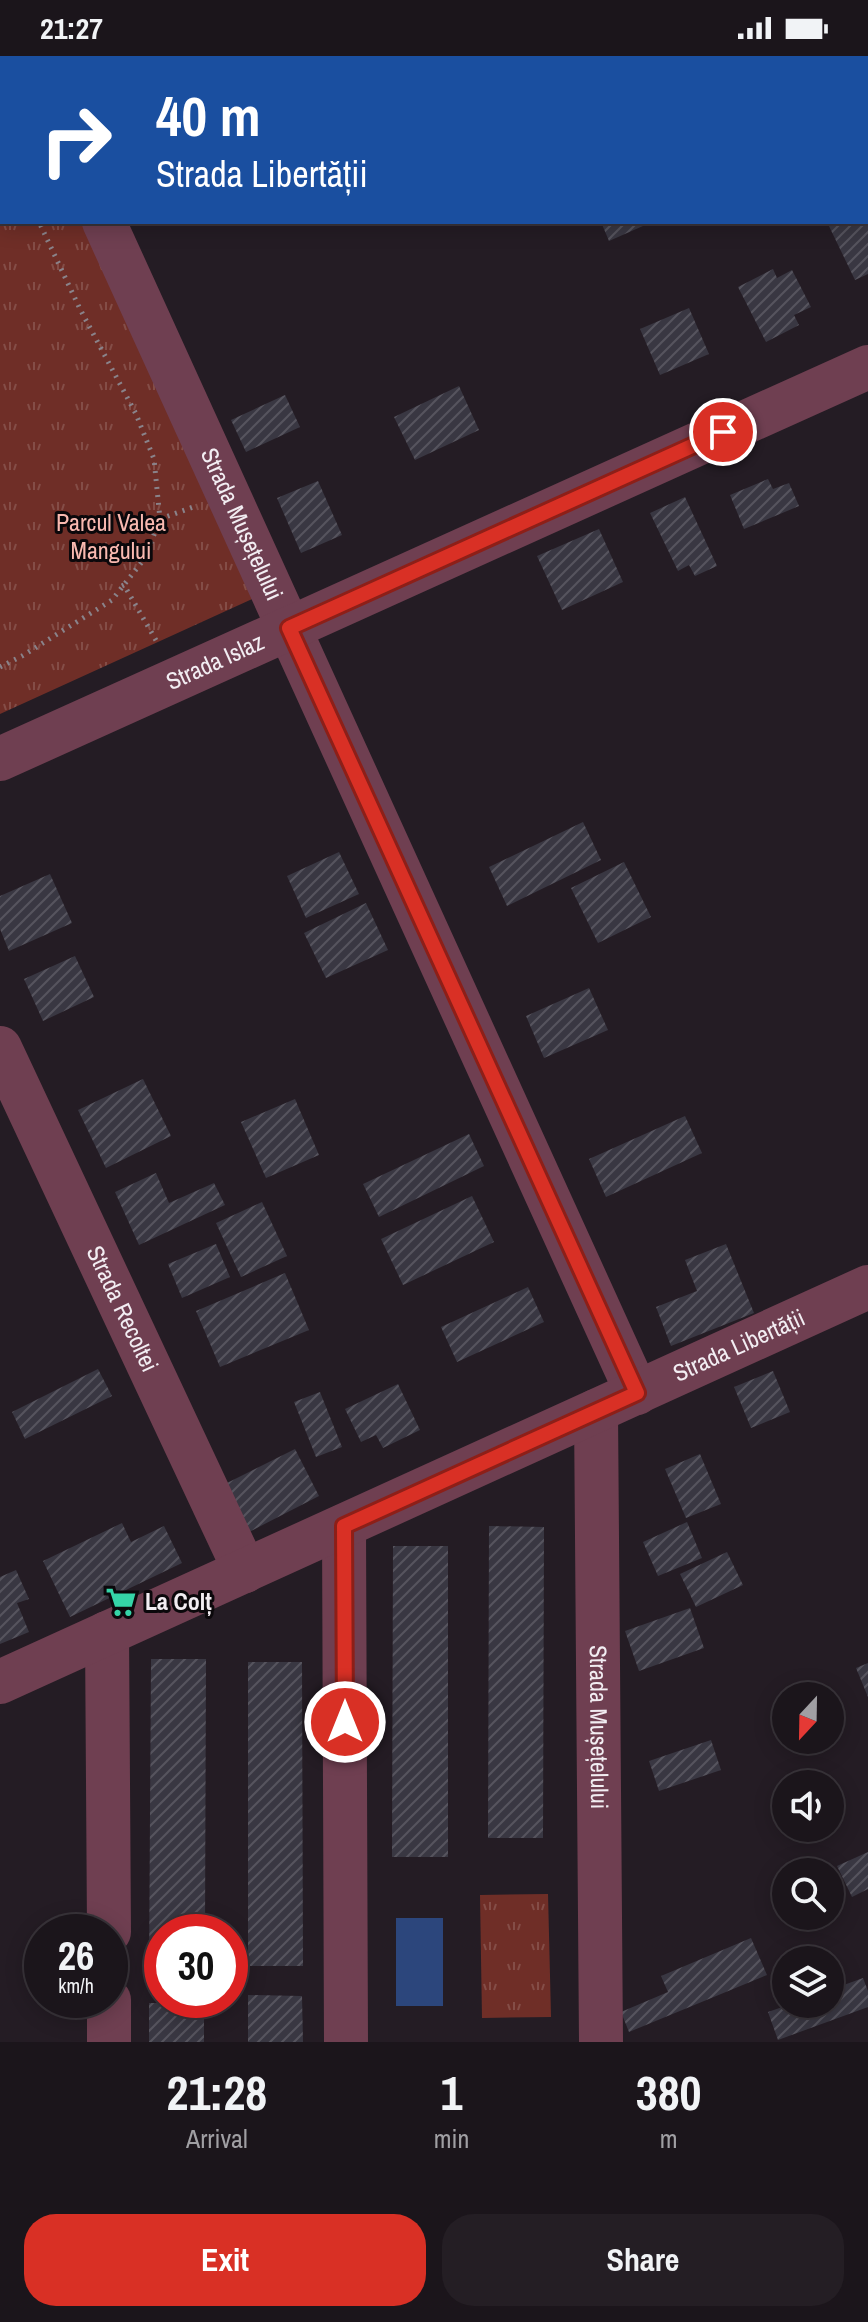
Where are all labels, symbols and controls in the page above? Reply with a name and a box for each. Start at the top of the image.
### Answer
text: 21:27 [40,8,103,48]
text: 40 m [156,78,261,153]
icon: right [24,88,128,192]
text: Strada Libertății [156,150,368,198]
pin [689,398,757,466]
icon: arrive [701,410,745,454]
street label: Strada Mușețelului [194,442,291,605]
park label: Parcul Valea Mangului [56,506,166,566]
street label: Strada Islaz [161,625,269,697]
street label: Strada Recoltei [80,1240,166,1377]
street label: Strada Libertății [668,1301,810,1389]
supermarket icon: La Colț [104,1585,138,1619]
place label: La Colț [145,1585,212,1617]
street label: Strada Mușețelului [583,1645,616,1809]
position arrow [303,1680,387,1764]
north arrow [772,1682,844,1754]
map controls [772,1682,844,2018]
button: sound [772,1770,844,1842]
button: search [772,1858,844,1930]
speed limit sign: 30 [144,1914,248,2018]
text: 26 [58,1929,94,1982]
button: layers [772,1946,844,2018]
text: km/h [58,1972,94,1999]
text: 21:28 [167,2060,267,2125]
text: 1 [441,2060,462,2125]
text: 380 [636,2060,701,2125]
text: Arrival [186,2121,248,2156]
text: min [434,2121,469,2156]
text: m [660,2121,678,2156]
button: Exit [24,2214,426,2306]
button: Share [442,2214,844,2306]

